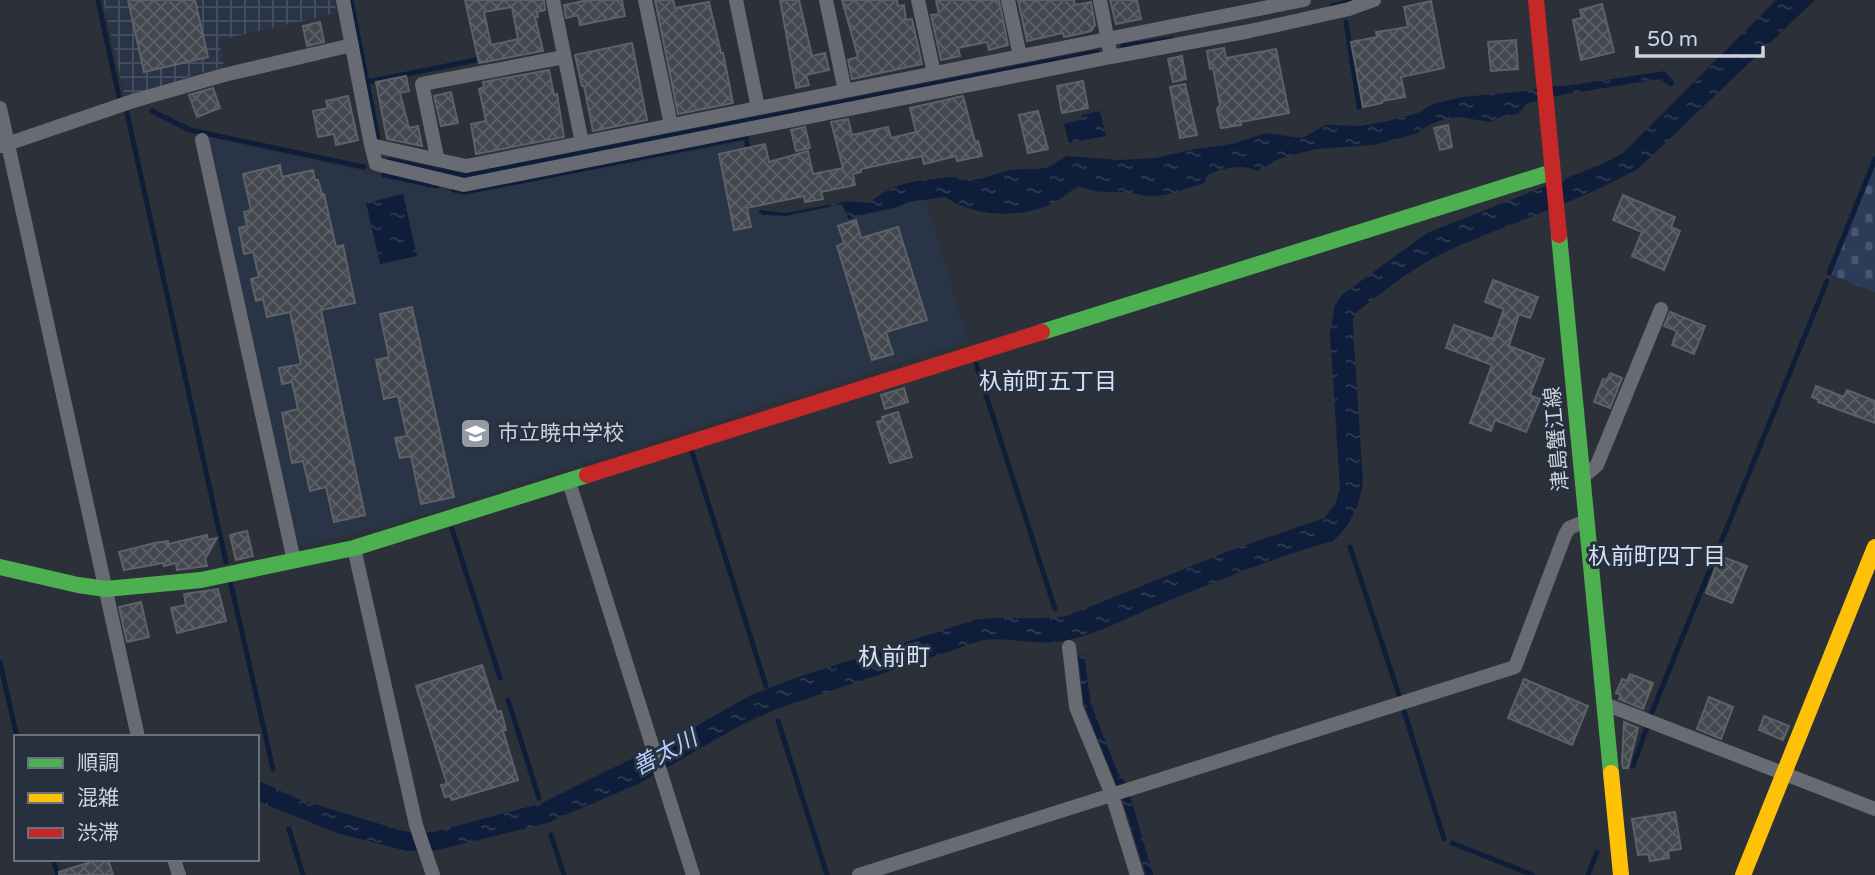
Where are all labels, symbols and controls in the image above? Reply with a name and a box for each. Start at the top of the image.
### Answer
scale bar [1637,14,1763,58]
text: 50 m [1647,27,1698,52]
district label: 杁前町五丁目 [979,368,1117,396]
street label: 津島蟹江線 [1540,386,1574,492]
school or university icon: 市立暁中学校 [458,416,492,450]
place label: 市立暁中学校 [498,421,624,446]
district label: 杁前町四丁目 [1588,543,1726,571]
district label: 杁前町 [858,643,930,672]
water label: 善太川 [628,723,705,782]
legend [14,735,259,861]
text: 順調 [77,751,119,776]
text: 混雑 [77,786,119,811]
text: 渋滞 [77,821,119,846]

